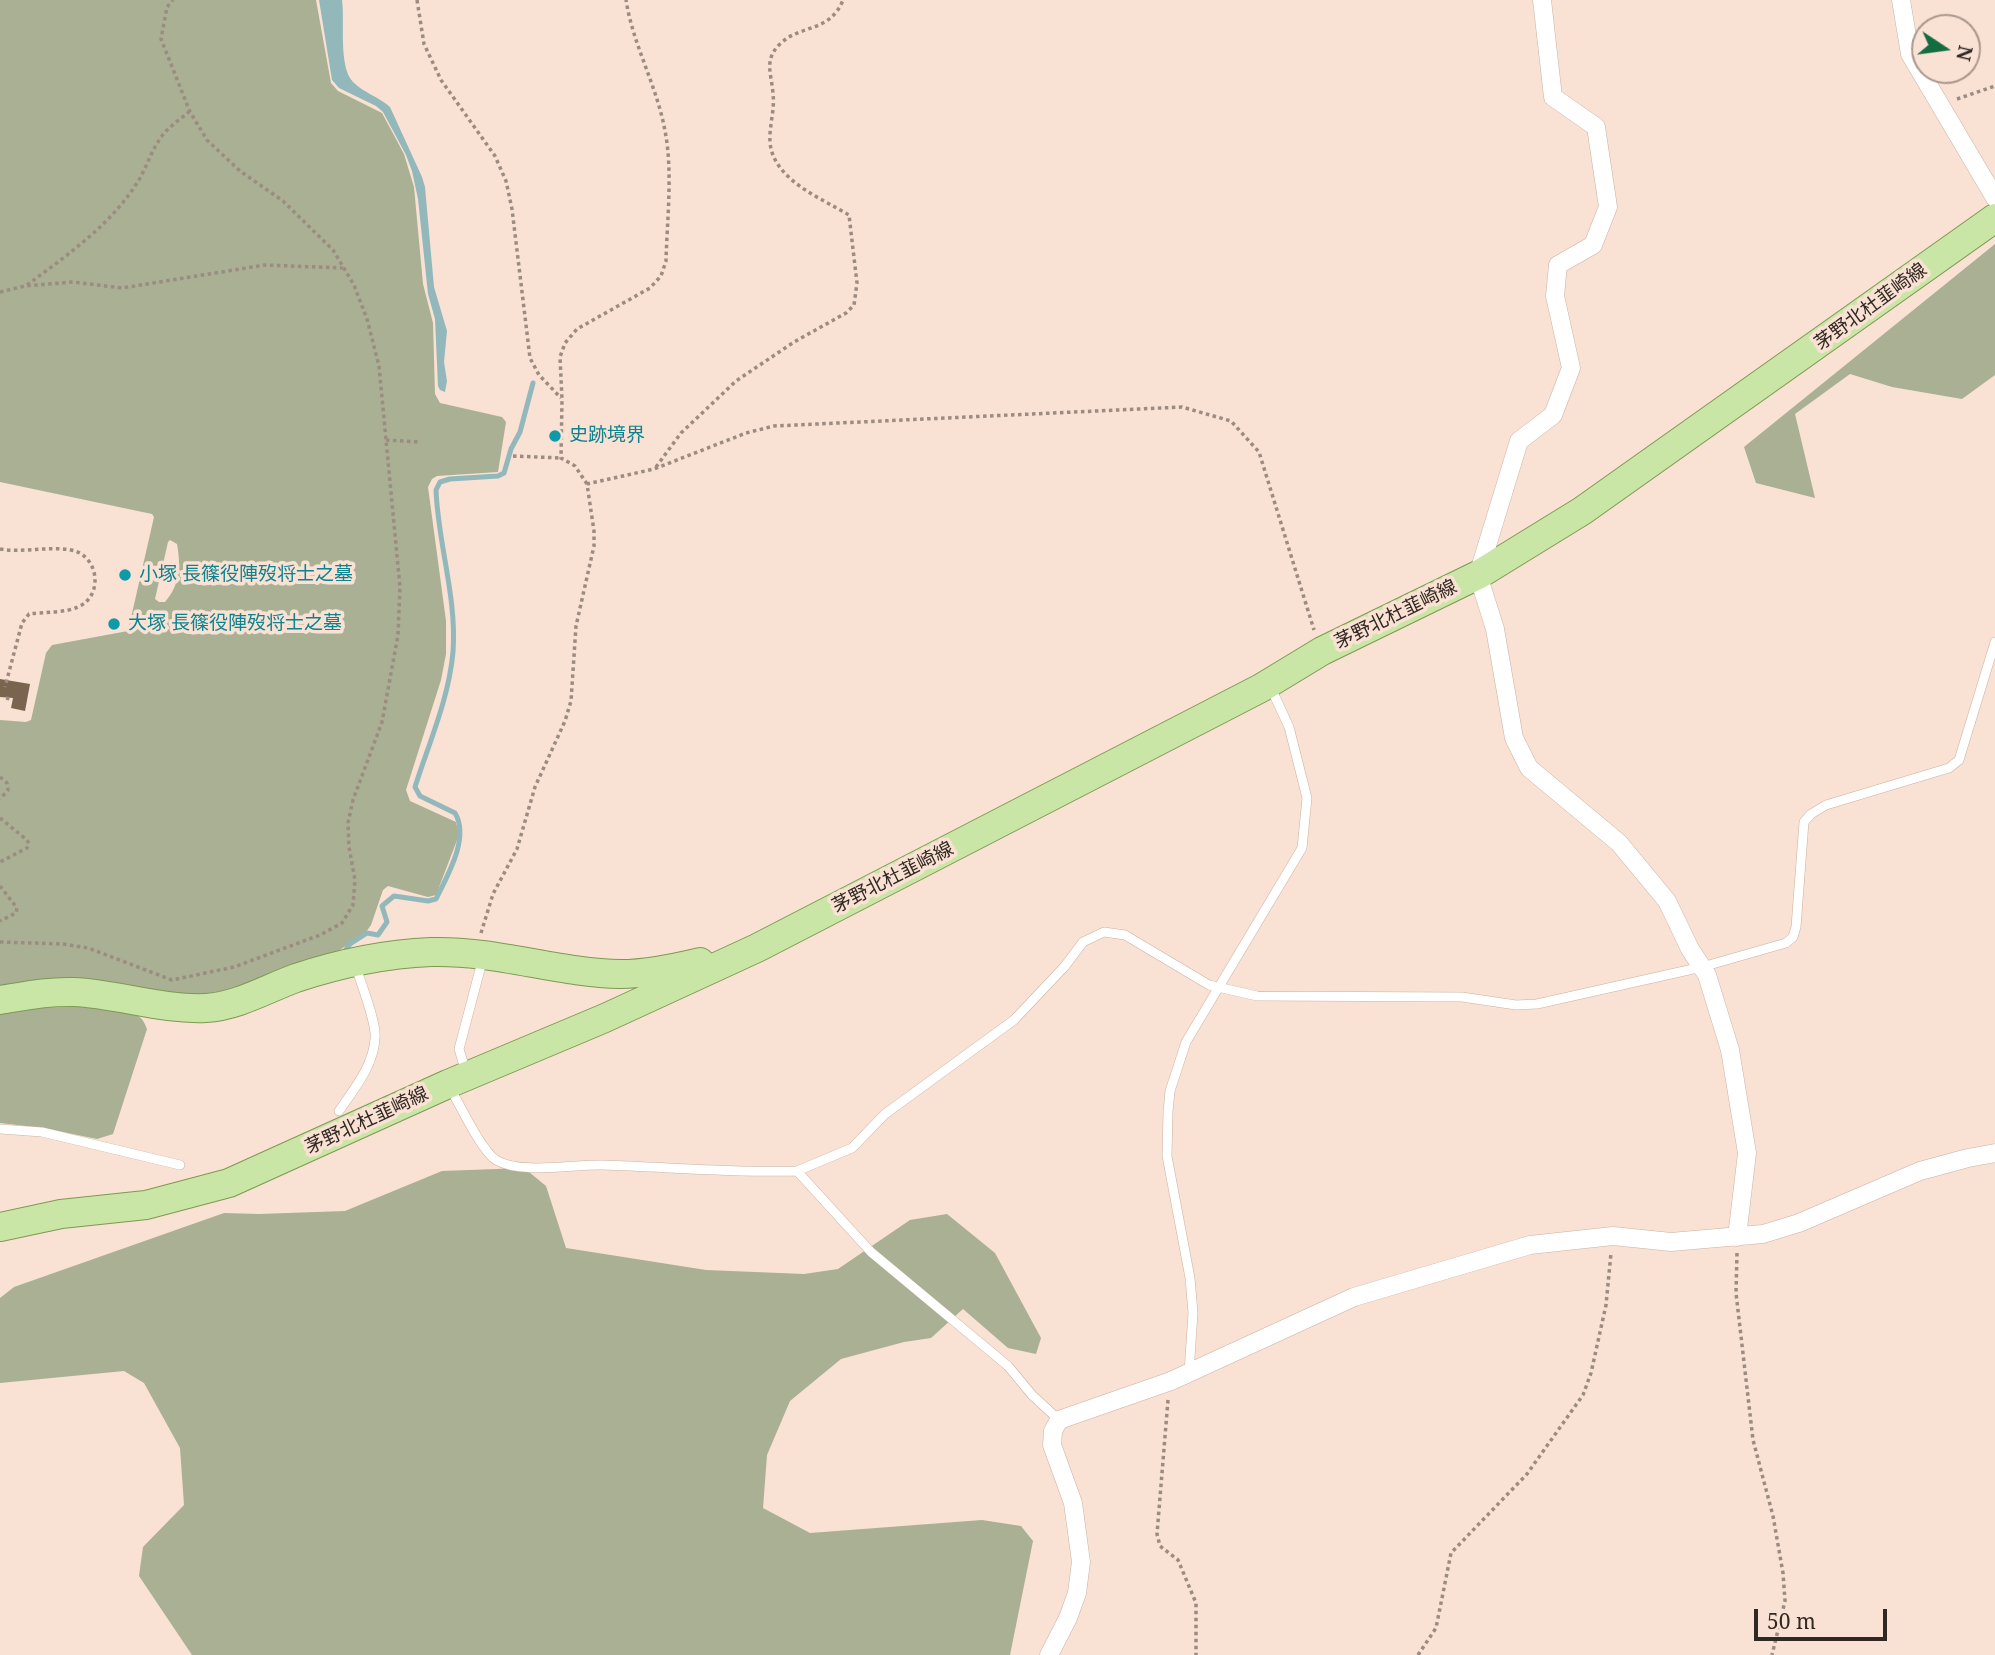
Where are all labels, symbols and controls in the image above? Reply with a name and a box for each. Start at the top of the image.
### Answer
north arrow [1911,14,1981,84]
text: N [1950,43,1979,63]
street label: 茅野北杜韮崎線 [1810,259,1932,355]
place label: 史跡境界 [569,425,645,447]
marker: 史跡境界 [547,428,563,444]
place label: 小塚 長篠役陣歿将士之墓 [139,564,353,586]
marker: 小塚 長篠役陣歿将士之墓 [117,567,133,583]
street label: 茅野北杜韮崎線 [1331,576,1461,654]
place label: 大塚 長篠役陣歿将士之墓 [128,613,342,635]
marker: 大塚 長篠役陣歿将士之墓 [106,616,122,632]
street label: 茅野北杜韮崎線 [829,838,957,918]
street label: 茅野北杜韮崎線 [302,1083,432,1159]
scale bar [1757,1596,1890,1640]
text: 50 m [1767,1607,1816,1635]

